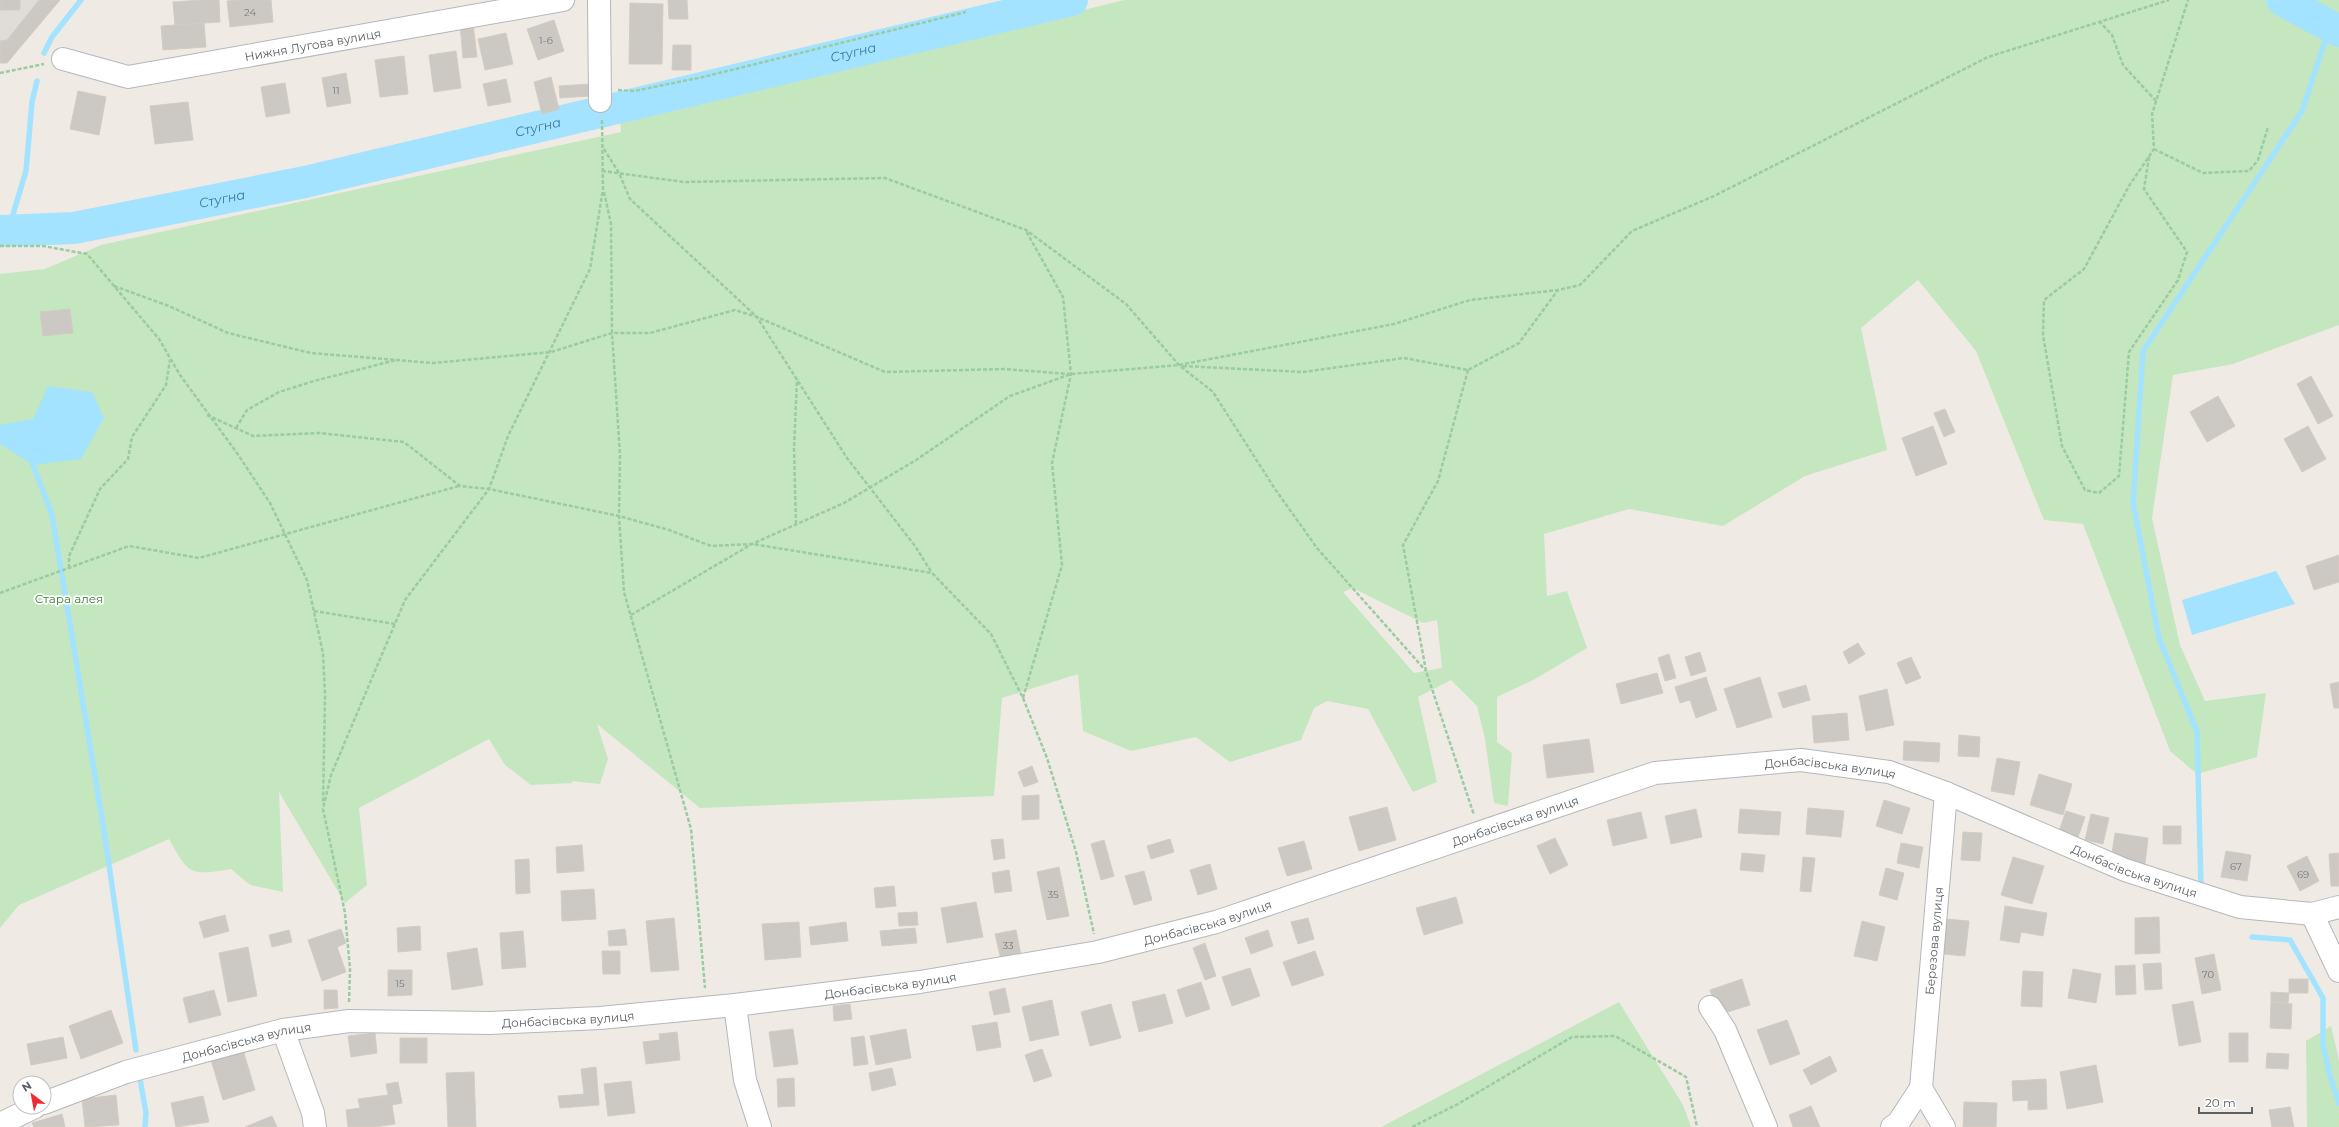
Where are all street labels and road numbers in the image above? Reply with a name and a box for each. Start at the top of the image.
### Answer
street label: Нижня Лугова вулиця [243,25,382,64]
street label: Донбасівська вулиця [1764,752,1898,782]
street label: Донбасівська вулиця [1450,792,1580,849]
street label: Донбасівська вулиця [2069,840,2199,900]
street label: Березова вулиця [1921,886,1946,995]
street label: Донбасівська вулиця [1142,896,1274,948]
street label: Донбасівська вулиця [823,969,957,1001]
street label: Донбасівська вулиця [501,1007,635,1030]
street label: Донбасівська вулиця [180,1019,312,1064]

